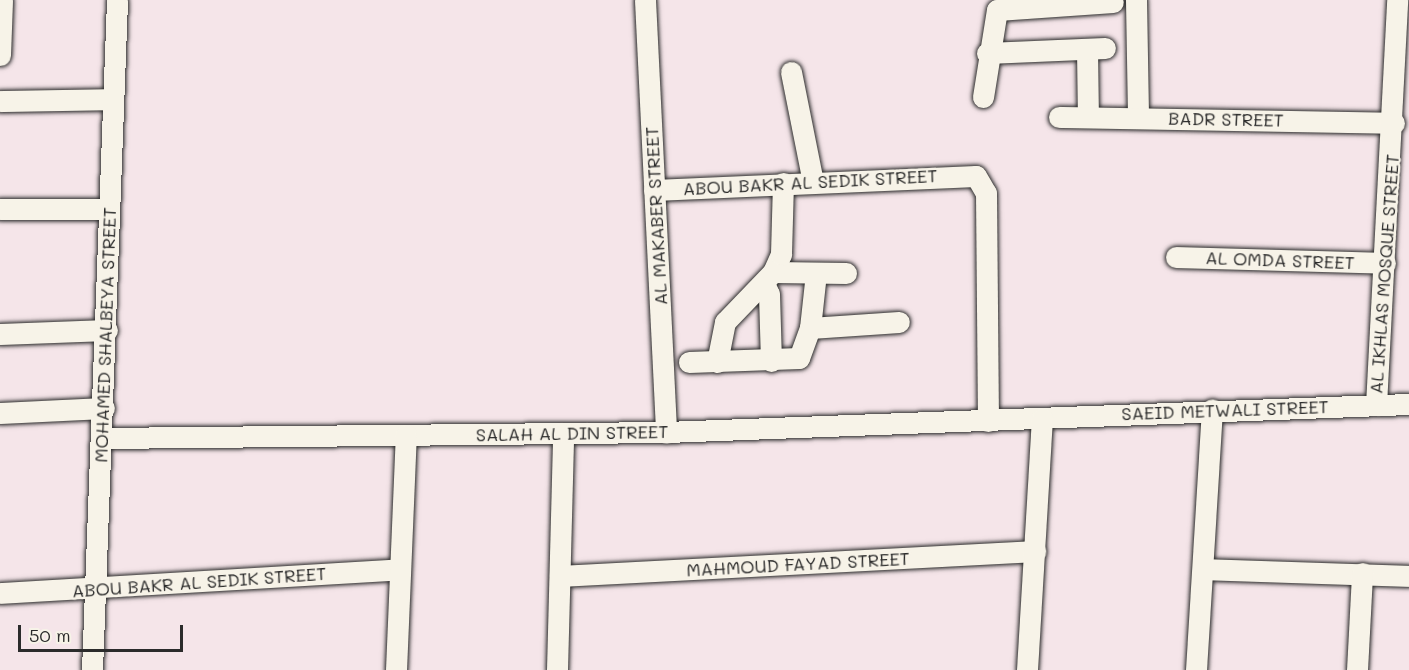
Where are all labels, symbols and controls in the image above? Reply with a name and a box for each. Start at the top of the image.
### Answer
street label: BADR STREET [1168,107,1284,131]
street label: AL MAKABER STREET [641,126,671,306]
street label: AL IKHLAS MOSQUE STREET [1365,153,1403,395]
street label: ABOU BAKR AL SEDIK STREET [682,165,938,199]
street label: MOHAMED SHALBEYA STREET [90,207,120,463]
street label: AL OMDA STREET [1205,247,1355,273]
street label: SAEID METWALI STREET [1121,396,1329,424]
street label: SALAH AL DIN STREET [476,421,668,445]
street label: MAHMOUD FAYAD STREET [686,547,910,581]
street label: ABOU BAKR AL SEDIK STREET [71,562,327,602]
scale bar [21,613,186,651]
text: 50 m [29,623,71,647]

